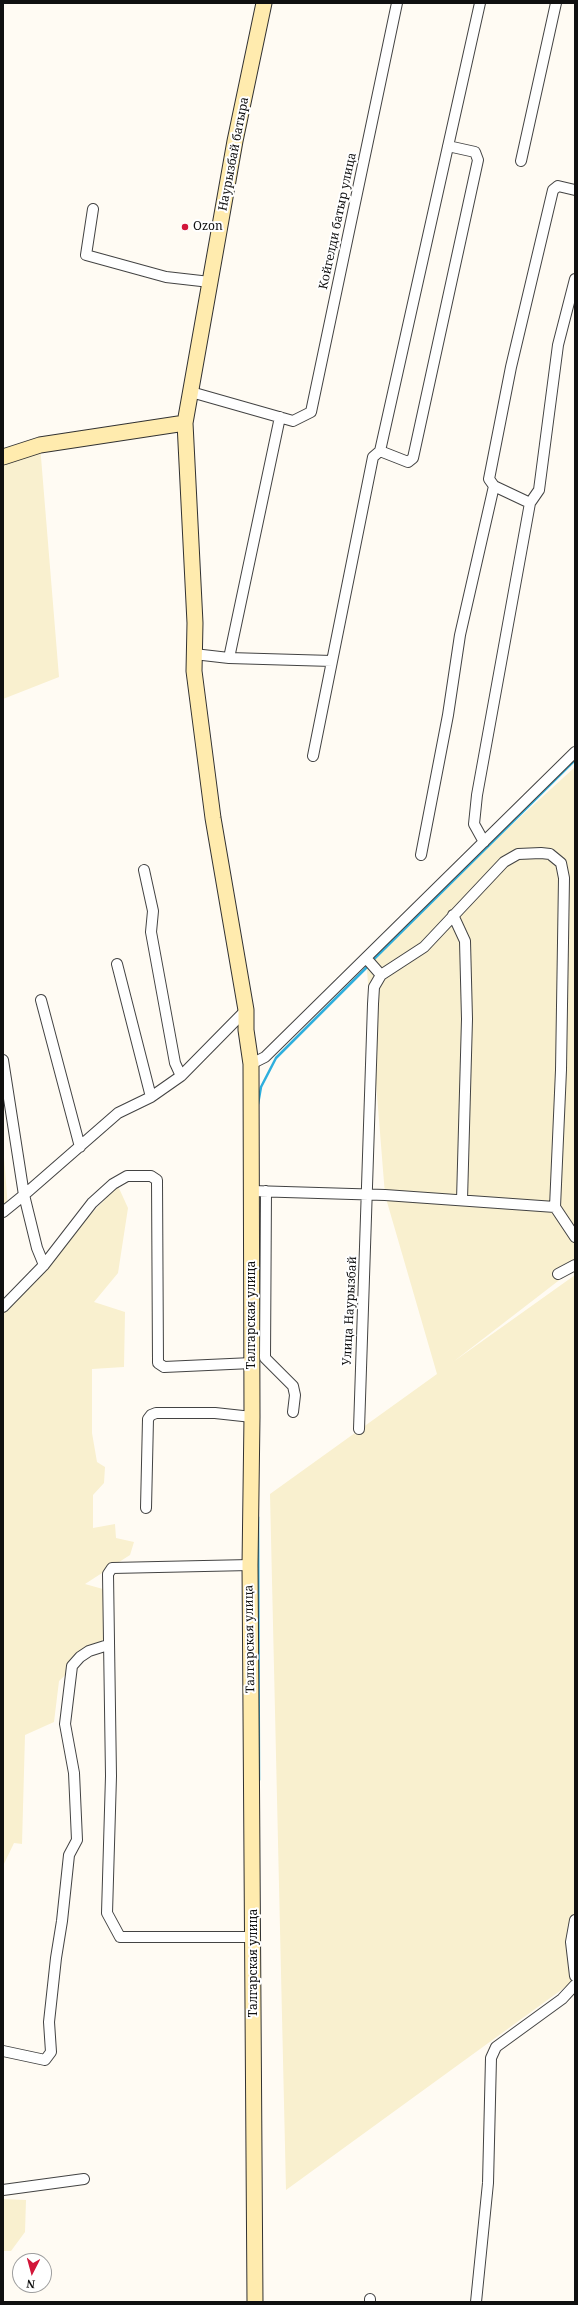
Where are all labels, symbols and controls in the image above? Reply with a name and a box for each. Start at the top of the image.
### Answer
street label: Наурызбай батыра [216,96,252,212]
street label: Койгелди батыр улица [316,151,360,291]
place label: Ozon [193,220,223,234]
marker: Ozon [180,222,190,232]
street label: Улица Наурызбай [340,1256,360,1366]
street label: Талгарская улица [245,1261,259,1369]
street label: Талгарская улица [242,1585,258,1693]
street label: Талгарская улица [247,1909,261,2017]
north arrow [12,2253,52,2293]
text: N [26,2277,36,2292]

